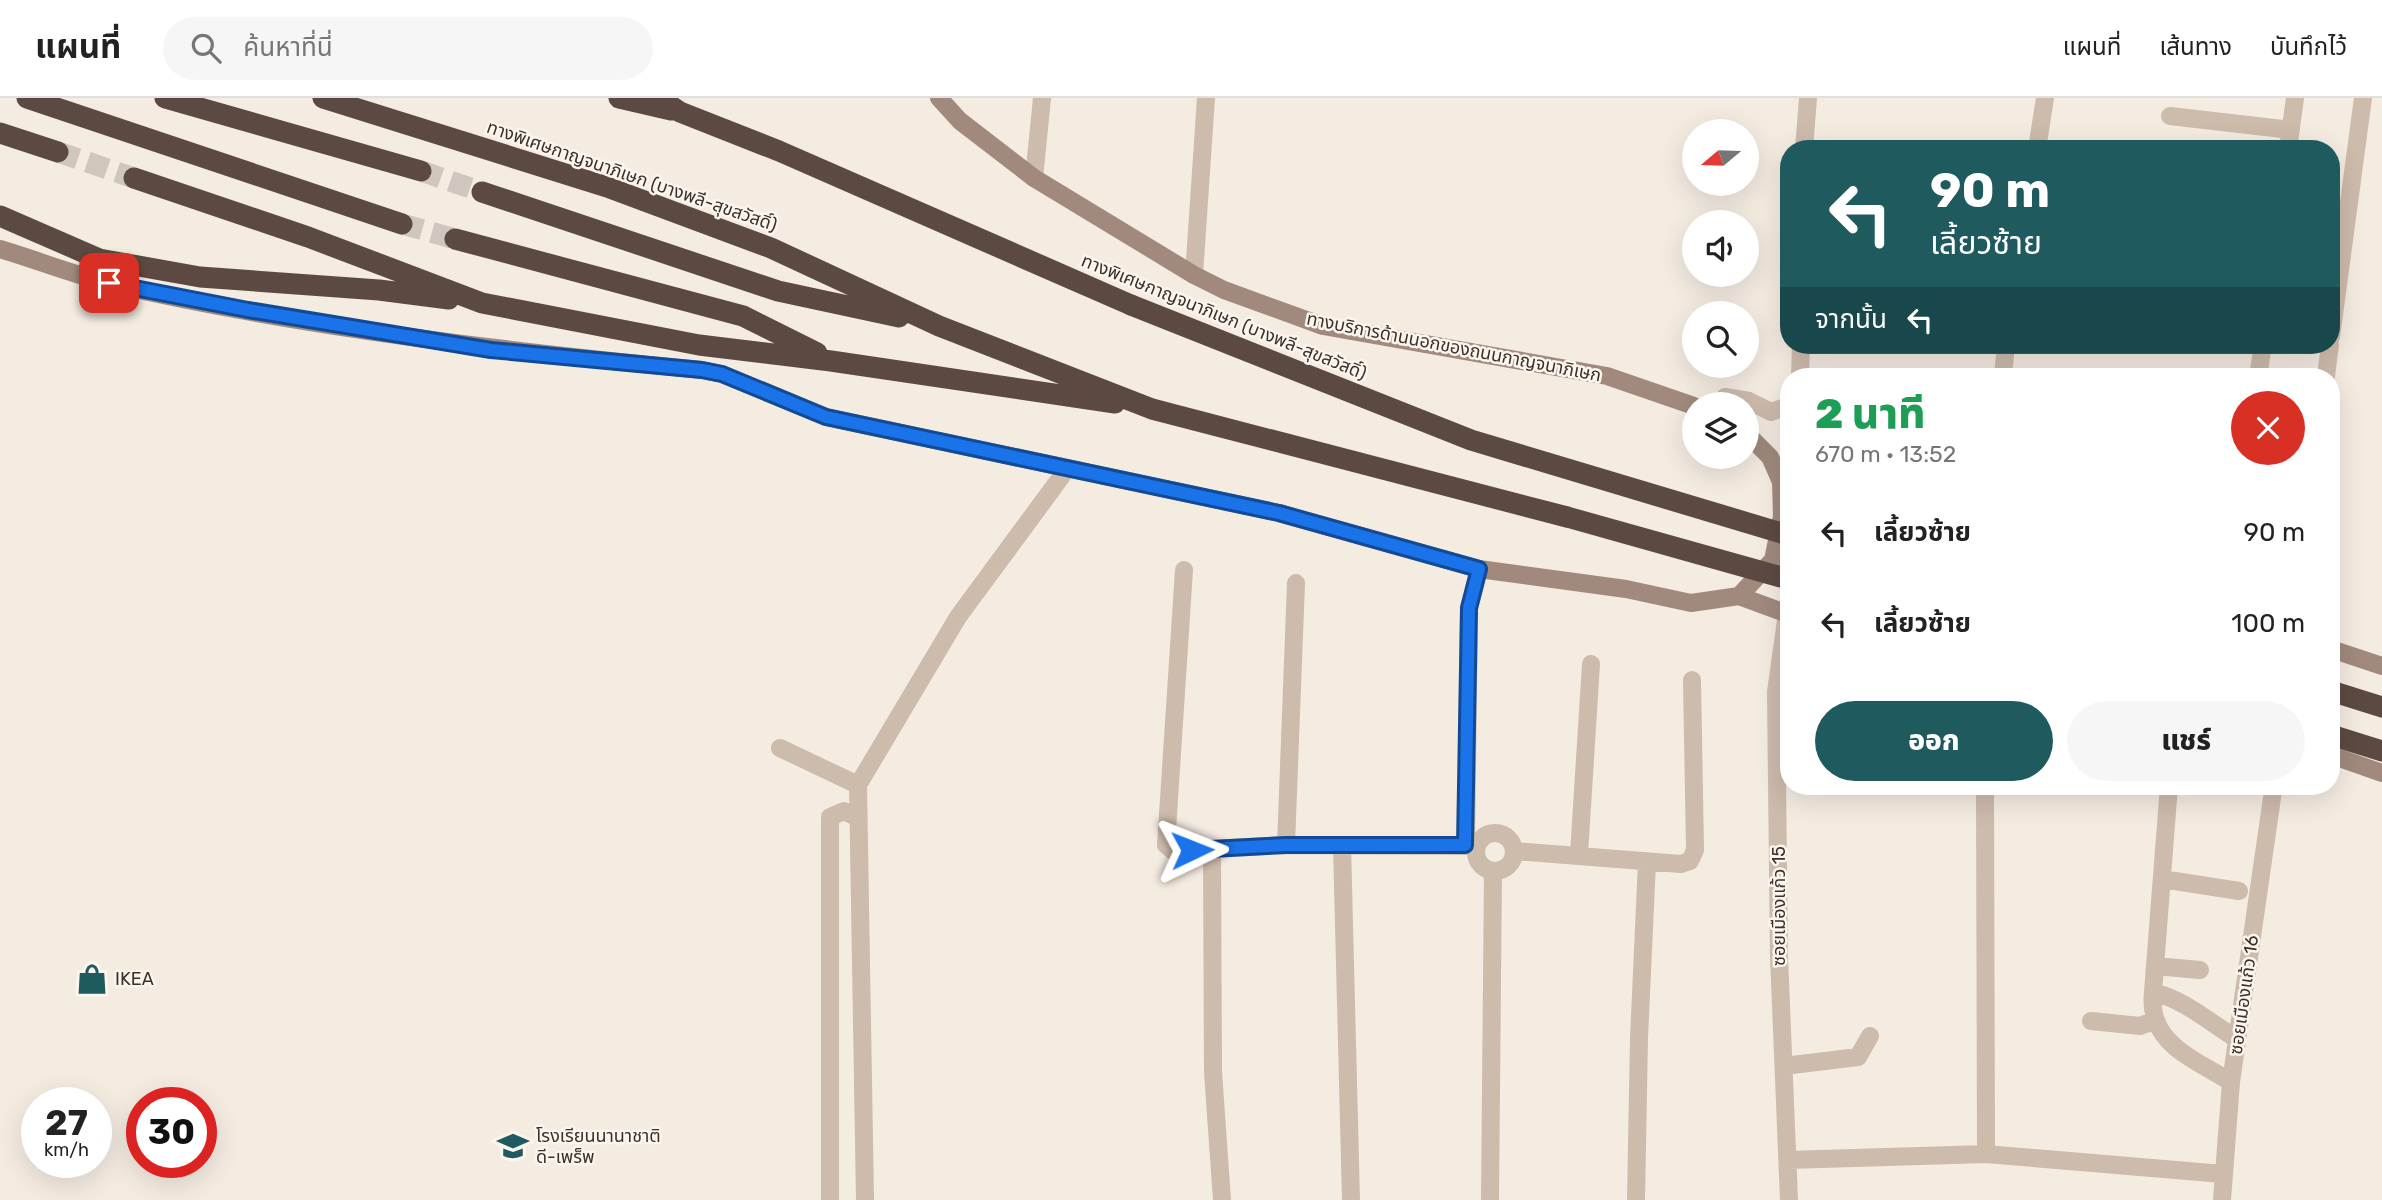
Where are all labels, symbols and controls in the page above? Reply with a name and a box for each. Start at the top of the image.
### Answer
search box [163,17,653,80]
text: แผนที่ [35,27,121,66]
icon: search [187,29,225,67]
text: ค้นหาที่นี่ [243,32,333,63]
text: แผนที่ [2063,33,2121,61]
text: เส้นทาง [2159,33,2232,61]
text: บันทึกไว้ [2270,33,2347,61]
street label: ทางพิเศษกาญจนาภิเษก (บางพลี-สุขสวัสดิ์) [484,116,780,236]
north arrow [1682,119,1759,196]
map controls [1682,119,1759,469]
text: 90 m [1930,161,2050,219]
icon: left [1815,168,1906,259]
button: sound [1682,210,1759,287]
text: เลี้ยวซ้าย [1930,224,2042,262]
street label: ทางพิเศษกาญจนาภิเษก (บางพลี-สุขสวัสดิ์) [1078,250,1370,384]
pin [79,253,139,313]
icon: arrive [90,264,128,302]
button: search [1682,301,1759,378]
icon: left [1901,301,1939,339]
text: จากนั้น [1815,304,1887,335]
street label: ทางบริการด้านนอกของถนนกาญจนาภิเษก [1305,308,1603,386]
text: 2 นาที [1815,389,1926,439]
button: close [2231,391,2305,465]
button: layers [1682,392,1759,469]
text: 670 m · 13:52 [1815,440,1956,468]
icon: left [1815,514,1853,552]
text: เลี้ยวซ้าย [1874,517,1971,548]
text: 90 m [2244,517,2305,548]
icon: left [1815,605,1853,643]
text: เลี้ยวซ้าย [1874,608,1971,639]
text: 100 m [2231,608,2305,639]
button: ออก [1815,701,2053,781]
button: แชร์ [2067,701,2305,781]
position arrow [1155,813,1229,887]
street label: ซอยเมืองแก้ว 15 [1768,846,1790,966]
street label: ซอยเมืองแก้ว 16 [2225,934,2263,1056]
shop icon: IKEA [75,962,109,996]
place label: IKEA [115,968,154,990]
speed limit sign: 30 [126,1087,217,1178]
text: 27 [45,1102,88,1144]
place label: โรงเรียนนานาชาติ ดี-เพร็พ [536,1125,661,1168]
school or university icon: โรงเรียนนานาชาติ ดี-เพร็พ [496,1129,530,1163]
text: km/h [44,1139,89,1161]

